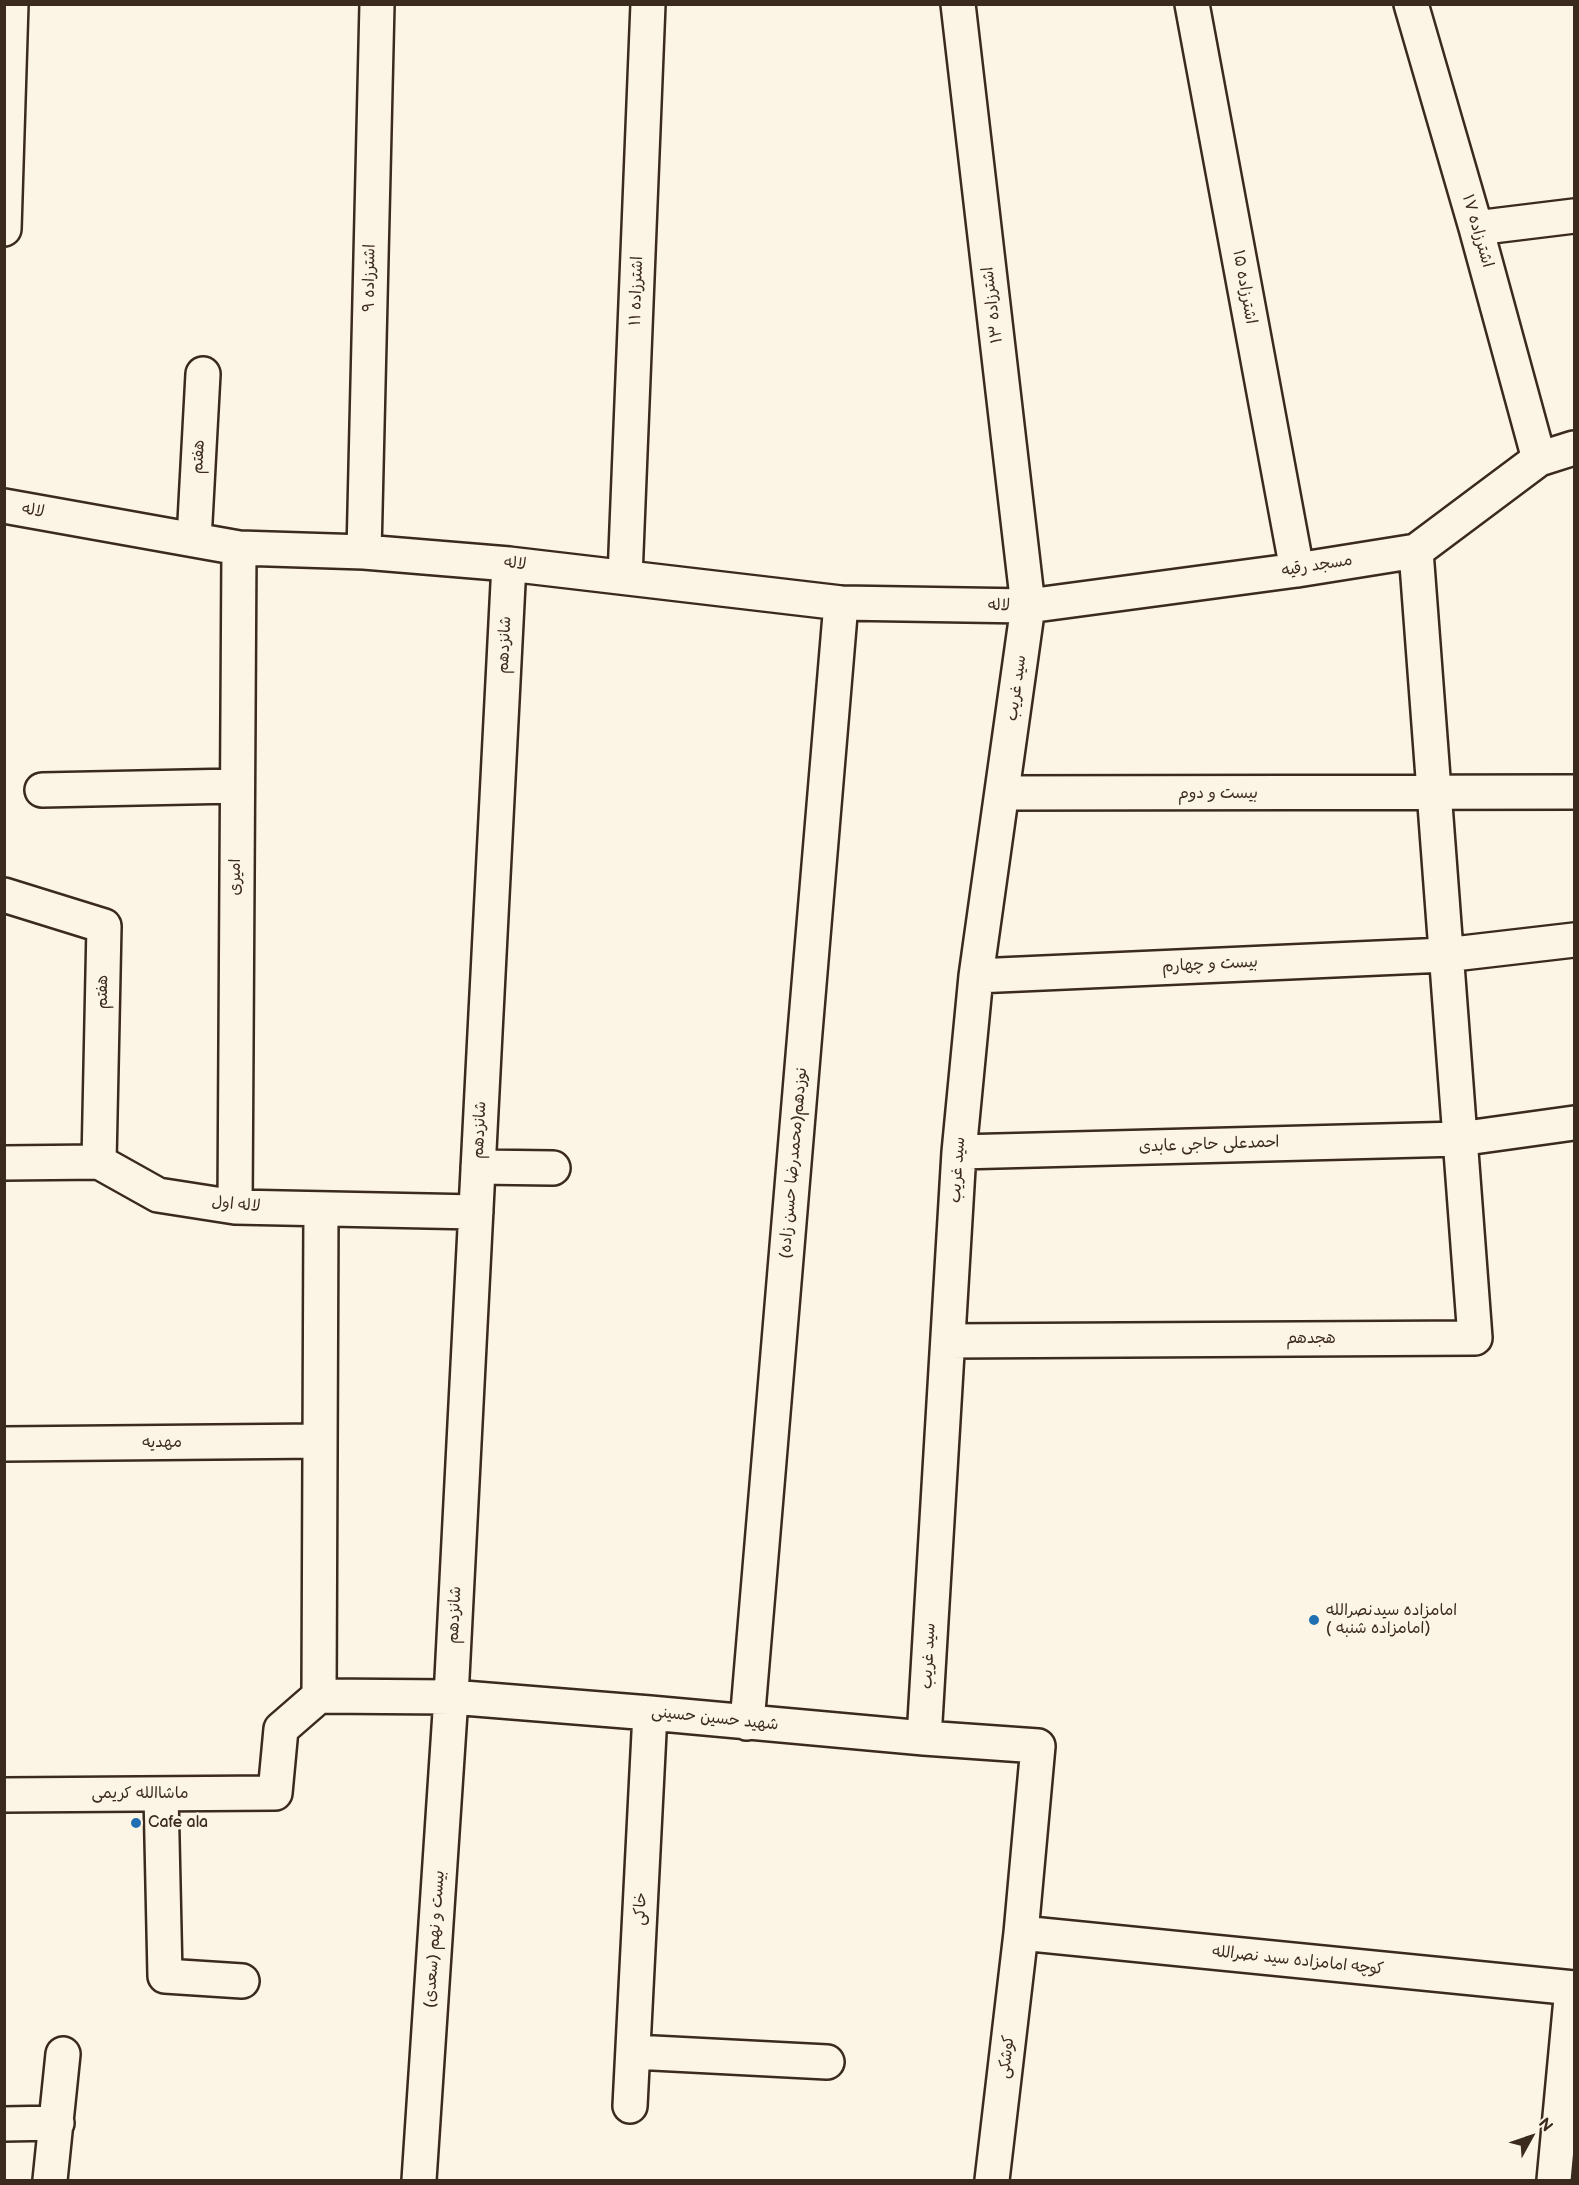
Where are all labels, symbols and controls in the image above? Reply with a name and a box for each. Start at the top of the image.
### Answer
street label: اشترزاده ۱۷ [1457,192,1497,270]
street label: اشترزاده ۹ [360,244,380,312]
street label: اشترزاده ۱۵ [1228,248,1260,326]
street label: اشترزاده ۱۱ [626,256,648,326]
street label: اشترزاده ۱۳ [979,266,1007,344]
street label: هفتم [189,439,209,475]
street label: لاله [20,500,46,522]
street label: مسجد رقیه [1280,551,1354,581]
street label: لاله [503,553,527,575]
street label: لاله [988,596,1010,616]
street label: شانزدهم [494,616,516,674]
street label: سید غریب [1003,654,1031,722]
street label: بیست و دوم [1178,784,1258,804]
street label: امیری [226,859,246,895]
street label: بیست و چهارم [1162,953,1258,977]
street label: هفتم [93,975,113,1009]
street label: نوزدهم(محمدرضا حسن زاده) [776,1067,812,1259]
street label: شانزدهم [469,1101,491,1159]
street label: احمدعلی حاجی عابدی [1138,1133,1280,1157]
street label: سید غریب [946,1136,970,1204]
street label: لاله اول [211,1193,261,1217]
street label: هجدهم [1286,1329,1336,1349]
street label: مهدیه [142,1433,182,1453]
street label: شانزدهم [444,1586,466,1644]
place label: امامزاده سیدنصرالله ( امامزاده شنبه) [1326,1601,1457,1639]
marker: امامزاده سیدنصرالله ( امامزاده شنبه) [1307,1613,1321,1627]
street label: سید غریب [918,1622,940,1690]
street label: شهید حسین حسینی [651,1703,779,1735]
street label: ماشاالله کریمی [91,1784,189,1804]
place label: Cafe ala [148,1813,208,1833]
marker: Cafe ala [129,1816,143,1830]
street label: بیست و نهم (سعدی) [421,1870,449,2008]
street label: خاکی [631,1892,651,1926]
street label: کوچه امامزاده سید نصرالله [1211,1942,1385,1980]
street label: کوشکی [995,2034,1019,2080]
north arrow [1501,2107,1561,2167]
text: N [1534,2114,1556,2136]

